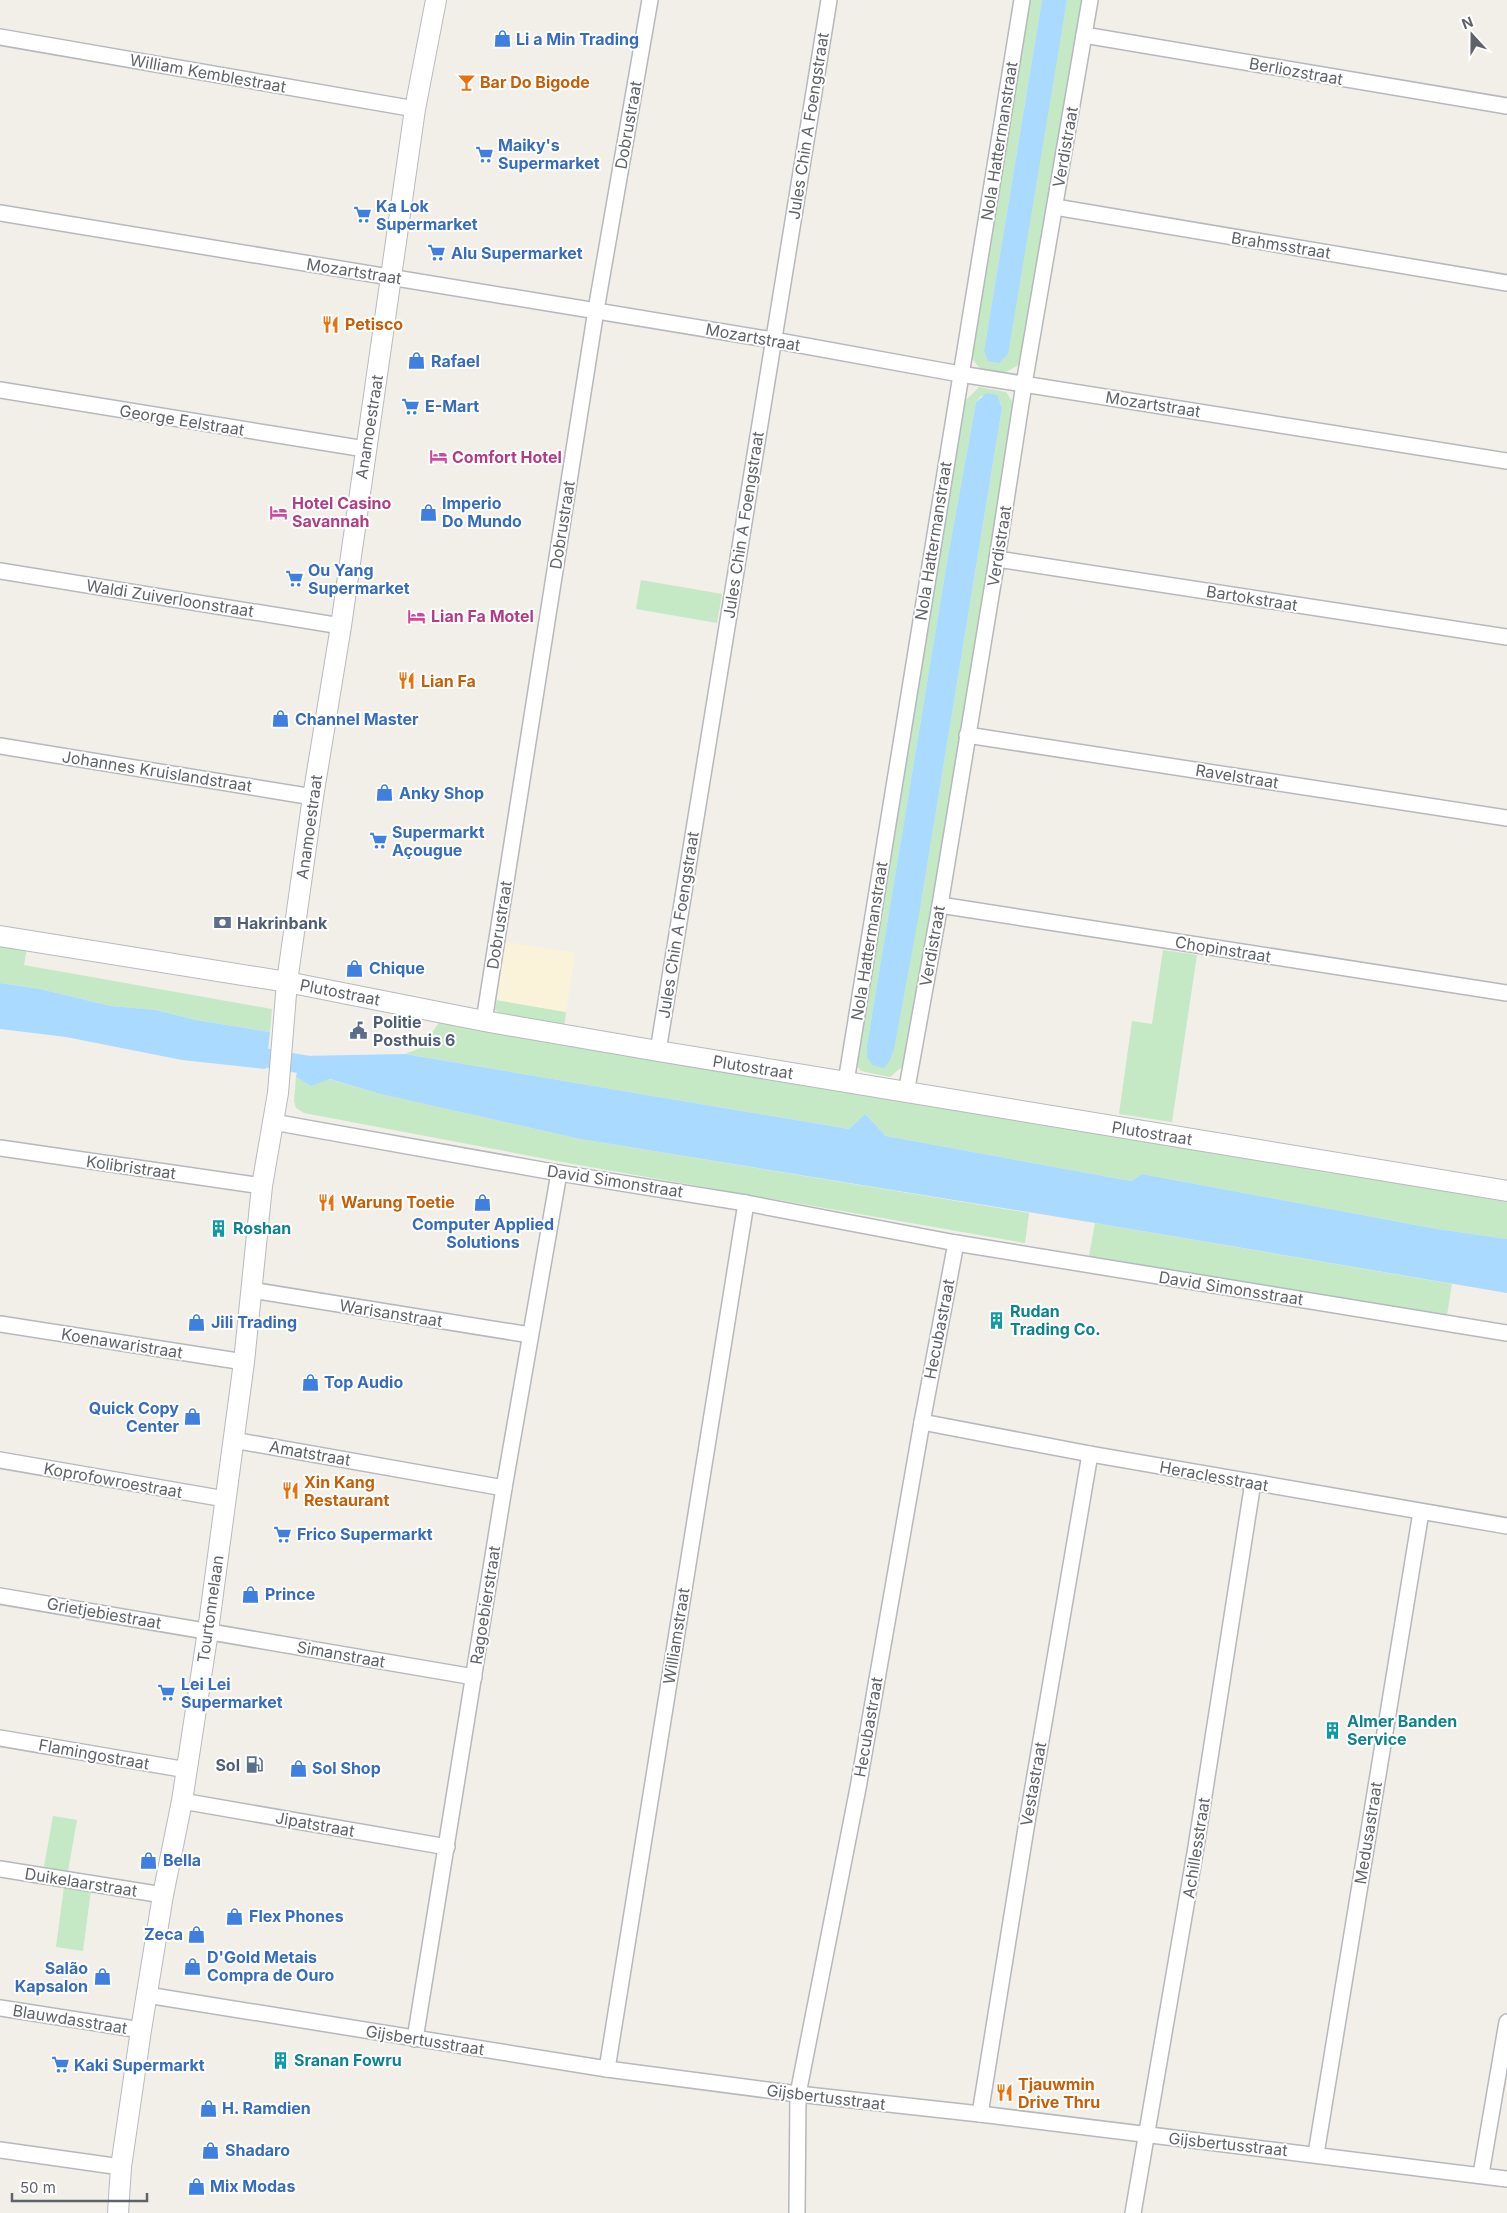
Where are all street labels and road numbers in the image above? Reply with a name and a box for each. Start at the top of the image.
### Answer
street label: Jules Chin A Foengstraat [783,31,833,221]
street label: William Kemblestraat [128,49,288,97]
street label: Berliozstraat [1248,53,1344,89]
street label: Nola Hattermanstraat [977,60,1021,222]
street label: Dobrustraat [610,79,646,171]
street label: Verdistraat [1048,105,1082,189]
street label: Brahmsstraat [1230,227,1332,263]
street label: Mozartstraat [305,254,403,288]
street label: Mozartstraat [704,319,802,355]
street label: Anamoestraat [351,373,387,481]
street label: Mozartstraat [1104,387,1202,421]
street label: George Eelstraat [118,400,246,440]
street label: Jules Chin A Foengstraat [718,430,768,620]
street label: Nola Hattermanstraat [911,460,955,622]
street label: Dobrustraat [545,479,579,571]
street label: Verdistraat [983,504,1015,588]
street label: Waldi Zuiverloonstraat [85,575,255,621]
street label: Bartokstraat [1205,581,1299,615]
street label: Johannes Kruislandstraat [61,746,253,796]
street label: Ravelstraat [1194,760,1280,792]
street label: Anamoestraat [292,773,326,881]
street label: Jules Chin A Foengstraat [653,830,703,1020]
street label: Nola Hattermanstraat [847,860,891,1022]
street label: Dobrustraat [482,879,516,971]
street label: Verdistraat [915,904,949,988]
street label: Chopinstraat [1174,932,1272,966]
street label: Plutostraat [298,974,382,1010]
street label: Plutostraat [711,1051,795,1083]
street label: Plutostraat [1110,1117,1194,1149]
street label: Kolibristraat [85,1151,177,1183]
street label: David Simonstraat [545,1160,685,1202]
street label: David Simonsstraat [1157,1267,1305,1309]
street label: Hecubastraat [919,1277,959,1381]
street label: Warisanstraat [338,1295,444,1331]
street label: Koenawaristraat [60,1324,184,1362]
street label: Amatstraat [268,1436,352,1470]
street label: Heraclesstraat [1158,1457,1270,1495]
street label: Koprofowroestraat [42,1458,184,1502]
street label: Ragoebierstraat [466,1544,504,1666]
street label: Tourtonnelaan [193,1554,227,1664]
street label: Williamstraat [659,1586,693,1686]
street label: Grietjebiestraat [45,1593,163,1633]
street label: Simanstraat [295,1636,387,1672]
street label: Hecubastraat [849,1675,887,1779]
street label: Flamingostraat [37,1734,151,1774]
street label: Vestastraat [1016,1740,1050,1828]
street label: Medusastraat [1350,1780,1386,1886]
street label: Achillesstraat [1178,1796,1214,1900]
street label: Jipatstraat [274,1807,356,1841]
street label: Duikelaarstraat [23,1863,139,1901]
street label: Blauwdasstraat [11,2000,129,2038]
street label: Gijsbertusstraat [364,2021,486,2059]
street label: Gijsbertusstraat [765,2080,887,2114]
street label: Gijsbertusstraat [1167,2128,1289,2160]

